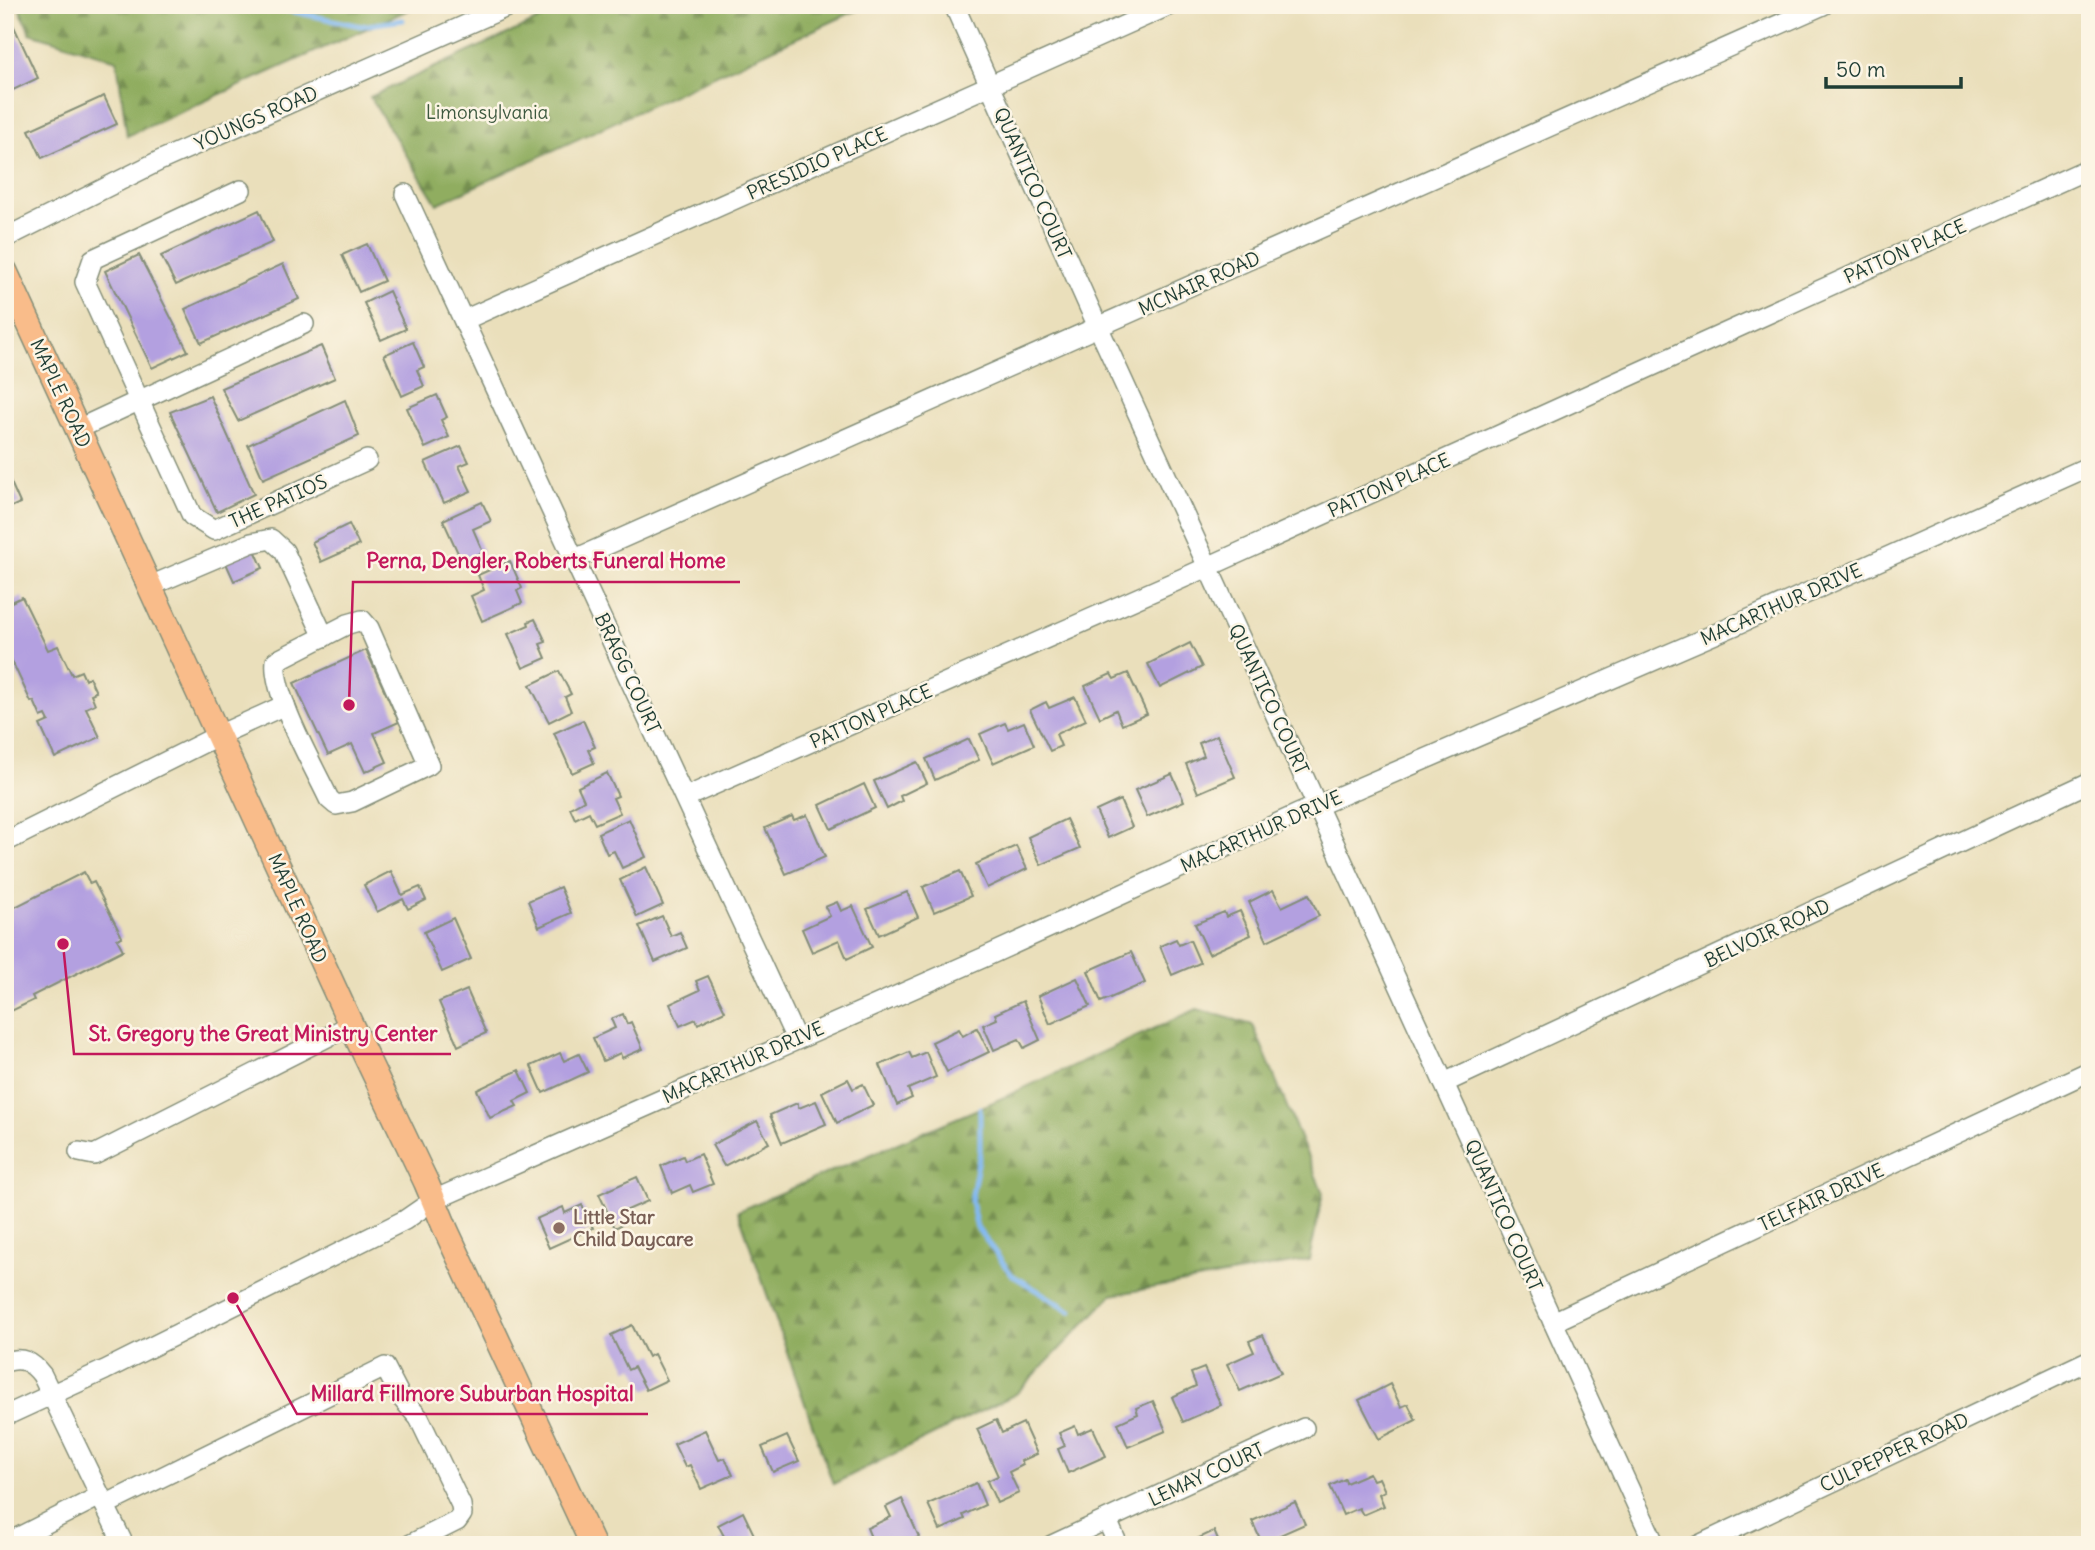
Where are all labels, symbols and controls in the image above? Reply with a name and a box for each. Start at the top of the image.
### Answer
scale bar [1826,46,1960,90]
text: 50 m [1836,56,1885,83]
street label: YOUNGS ROAD [191,80,321,156]
park label: Limonsylvania [426,100,549,124]
street label: QUANTICO COURT [989,104,1077,263]
street label: PRESIDIO PLACE [743,121,891,205]
street label: PATTON PLACE [1840,213,1970,289]
street label: MCNAIR ROAD [1135,245,1263,321]
street label: MAPLE ROAD [25,335,97,451]
street label: PATTON PLACE [1324,447,1454,523]
street label: THE PATIOS [225,469,331,533]
callout: Perna, Dengler, Roberts Funeral Home [353,540,740,582]
text: Perna, Dengler, Roberts Funeral Home [366,547,726,574]
street label: MACARTHUR DRIVE [1697,558,1865,650]
street label: BRAGG COURT [590,609,666,737]
street label: QUANTICO COURT [1224,620,1314,778]
street label: PATTON PLACE [806,678,936,754]
street label: MACARTHUR DRIVE [1177,785,1345,877]
street label: MAPLE ROAD [263,849,333,967]
street label: BELVOIR ROAD [1700,893,1834,973]
callout: St. Gregory the Great Ministry Center [74,1012,451,1054]
street label: MACARTHUR DRIVE [659,1016,827,1108]
text: St. Gregory the Great Ministry Center [88,1020,438,1047]
street label: QUANTICO COURT [1460,1136,1548,1295]
street label: TELFAIR DRIVE [1755,1158,1887,1236]
place label: Little Star Child Daycare [573,1205,693,1251]
marker: Little Star Child Daycare [551,1220,567,1236]
callout: Millard Fillmore Suburban Hospital [297,1372,648,1414]
text: Millard Fillmore Suburban Hospital [310,1380,634,1407]
street label: CULPEPPER ROAD [1816,1407,1972,1497]
street label: LEMAY COURT [1144,1437,1268,1511]

